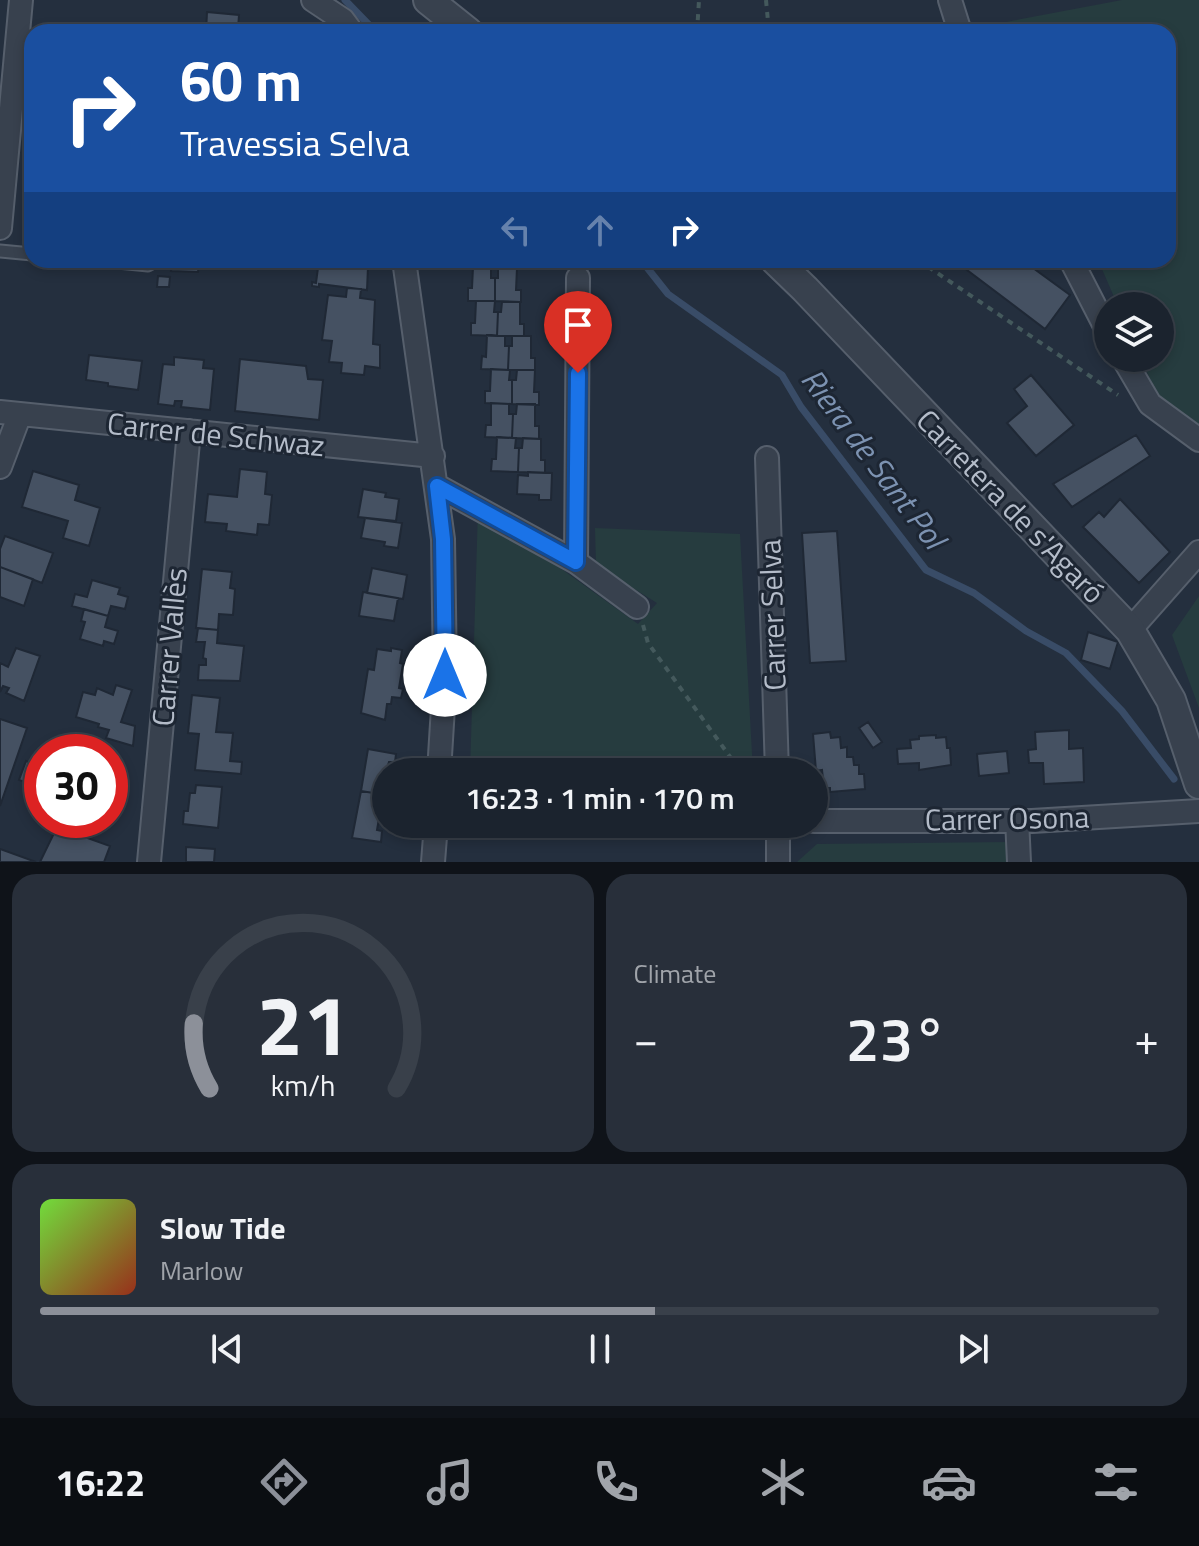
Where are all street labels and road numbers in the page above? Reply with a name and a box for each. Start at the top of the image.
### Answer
street label: Carretera de s'Agaró [906,398,1116,614]
street label: Carrer de Schwaz [105,400,327,468]
street label: Carrer Selva [746,538,798,692]
street label: Carrer Vallès [139,566,199,728]
street label: Carrer Osona [924,794,1090,842]

